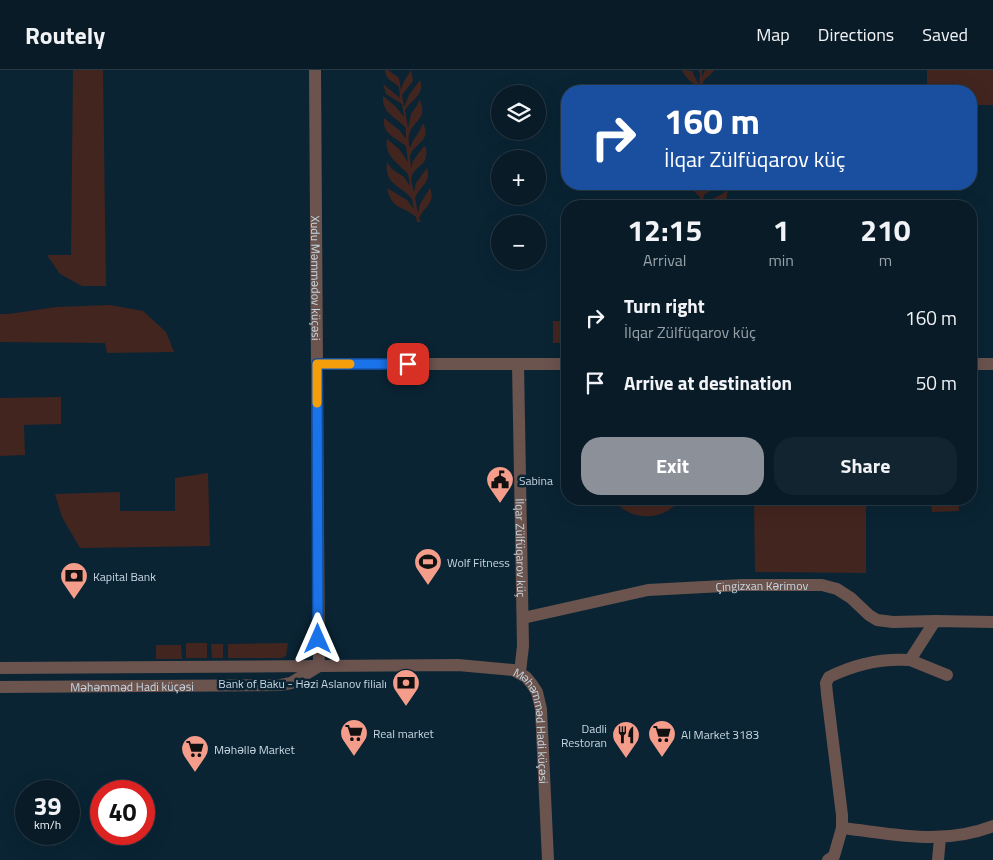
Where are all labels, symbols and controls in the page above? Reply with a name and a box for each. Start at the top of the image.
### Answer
text: Routely [25,17,105,53]
text: Map [756,21,790,48]
text: Directions [818,21,894,48]
text: Saved [922,21,968,48]
map controls [491,85,546,270]
button: layers [491,85,546,140]
text: 160 m [664,94,760,148]
icon: right [581,105,646,170]
text: İlqar Zülfüqarov küç [664,142,845,176]
button: + [491,150,546,205]
text: 12:15 [627,207,702,253]
text: 1 [773,207,790,253]
text: 210 [860,207,911,253]
street label: Xudu Məmmədov küçəsi [306,215,326,341]
button: − [491,215,546,270]
text: Arrival [643,248,686,272]
text: min [768,248,794,272]
text: m [879,248,892,272]
text: Turn right [624,291,705,320]
text: 160 m [905,303,957,332]
icon: right [581,304,609,332]
text: İlqar Zülfüqarov küç [624,320,756,344]
pin [387,343,429,385]
icon: arrive [394,350,422,378]
text: Arrive at destination [624,368,792,397]
text: 50 m [916,368,957,397]
icon: arrive [581,369,609,397]
button: Exit [581,437,764,495]
button: Share [774,437,957,495]
public building icon: Sabina [485,465,515,504]
place label: Sabina [519,471,553,490]
street label: İlqar Zülfüqarov küç [511,498,532,598]
sports icon: Wolf Fitness [413,547,443,586]
place label: Wolf Fitness [447,553,510,572]
bank icon: Kapital Bank [59,561,89,600]
place label: Kapital Bank [93,567,156,586]
street label: Çingizxan Kərimov [715,576,808,596]
position arrow [291,612,343,664]
street label: Məhəmməd Hadi küçəsi [510,663,554,784]
bank icon: Bank of Baku - Həzi Aslanov filialı [391,668,421,707]
place label: Bank of Baku - Həzi Aslanov filialı [218,674,387,693]
street label: Məhəmməd Hadi küçəsi [70,676,194,696]
supermarket icon: Real market [339,718,369,757]
place label: Dadli Restoran [561,719,607,752]
supermarket icon: Al Market 3183 [647,719,677,758]
restaurant icon: Dadli Restoran [611,720,641,759]
place label: Real market [373,724,435,743]
place label: Al Market 3183 [681,725,759,744]
supermarket icon: Mәhәllә Market [180,734,210,773]
place label: Mәhәllә Market [214,740,296,759]
speed limit sign: 40 [90,780,155,845]
text: 39 [33,787,62,825]
text: km/h [34,815,61,834]

